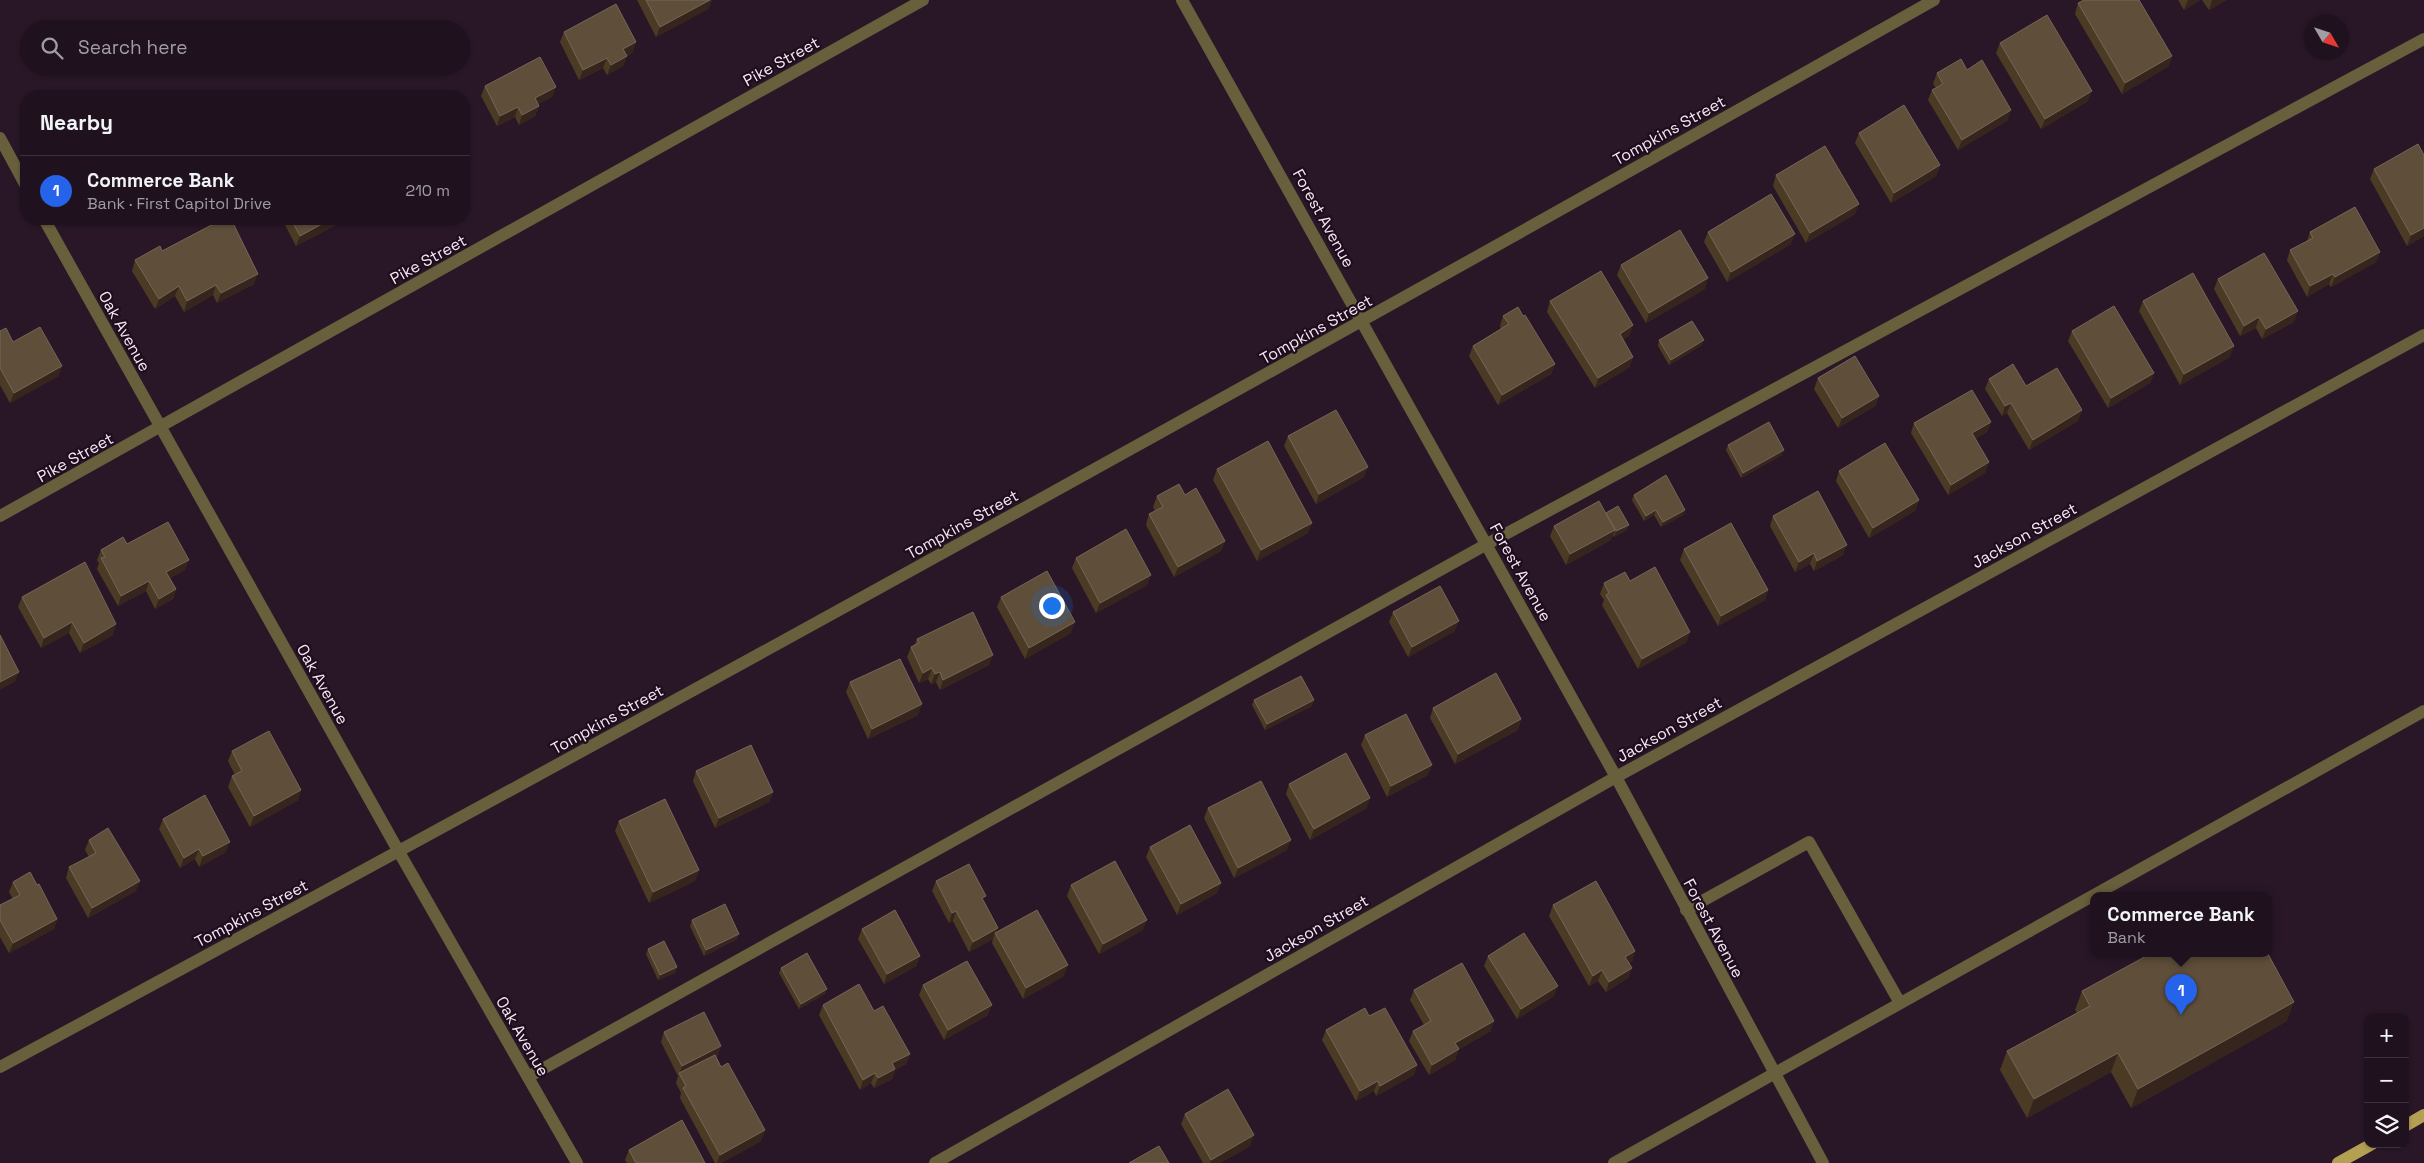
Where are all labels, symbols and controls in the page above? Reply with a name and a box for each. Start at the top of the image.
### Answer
north arrow [2304,15,2349,60]
search box [20,20,470,75]
street label: Pike Street [739,32,823,91]
icon: search [38,34,66,62]
text: Search here [78,35,188,60]
street label: Tompkins Street [1609,91,1729,170]
text: Nearby [40,109,113,136]
street label: Forest Avenue [1288,165,1359,271]
text: Commerce Bank [87,168,234,193]
text: 1 [52,180,60,201]
text: 210 m [406,180,450,201]
text: Bank · First Capitol Drive [87,193,272,214]
street label: Pike Street [386,230,470,289]
street label: Oak Avenue [94,287,155,375]
street label: Tompkins Street [1256,290,1376,369]
street label: Pike Street [33,428,117,487]
street label: Tompkins Street [902,485,1022,564]
street label: Jackson Street [1968,498,2081,573]
street label: Forest Avenue [1485,519,1556,625]
your location [1039,593,1065,619]
street label: Oak Avenue [292,640,353,728]
street label: Tompkins Street [547,680,667,759]
street label: Jackson Street [1613,692,1726,767]
street label: Tompkins Street [191,875,312,952]
street label: Forest Avenue [1679,875,1749,982]
street label: Jackson Street [1260,890,1372,967]
popup [2090,892,2272,957]
text: Commerce Bank [2107,902,2255,927]
text: Bank [2107,927,2146,948]
pin: 1 [2165,974,2197,1015]
street label: Oak Avenue [491,992,554,1080]
map controls [2364,1013,2409,1148]
button: + [2364,1013,2409,1058]
button: − [2364,1058,2409,1103]
button: layers [2364,1103,2409,1148]

